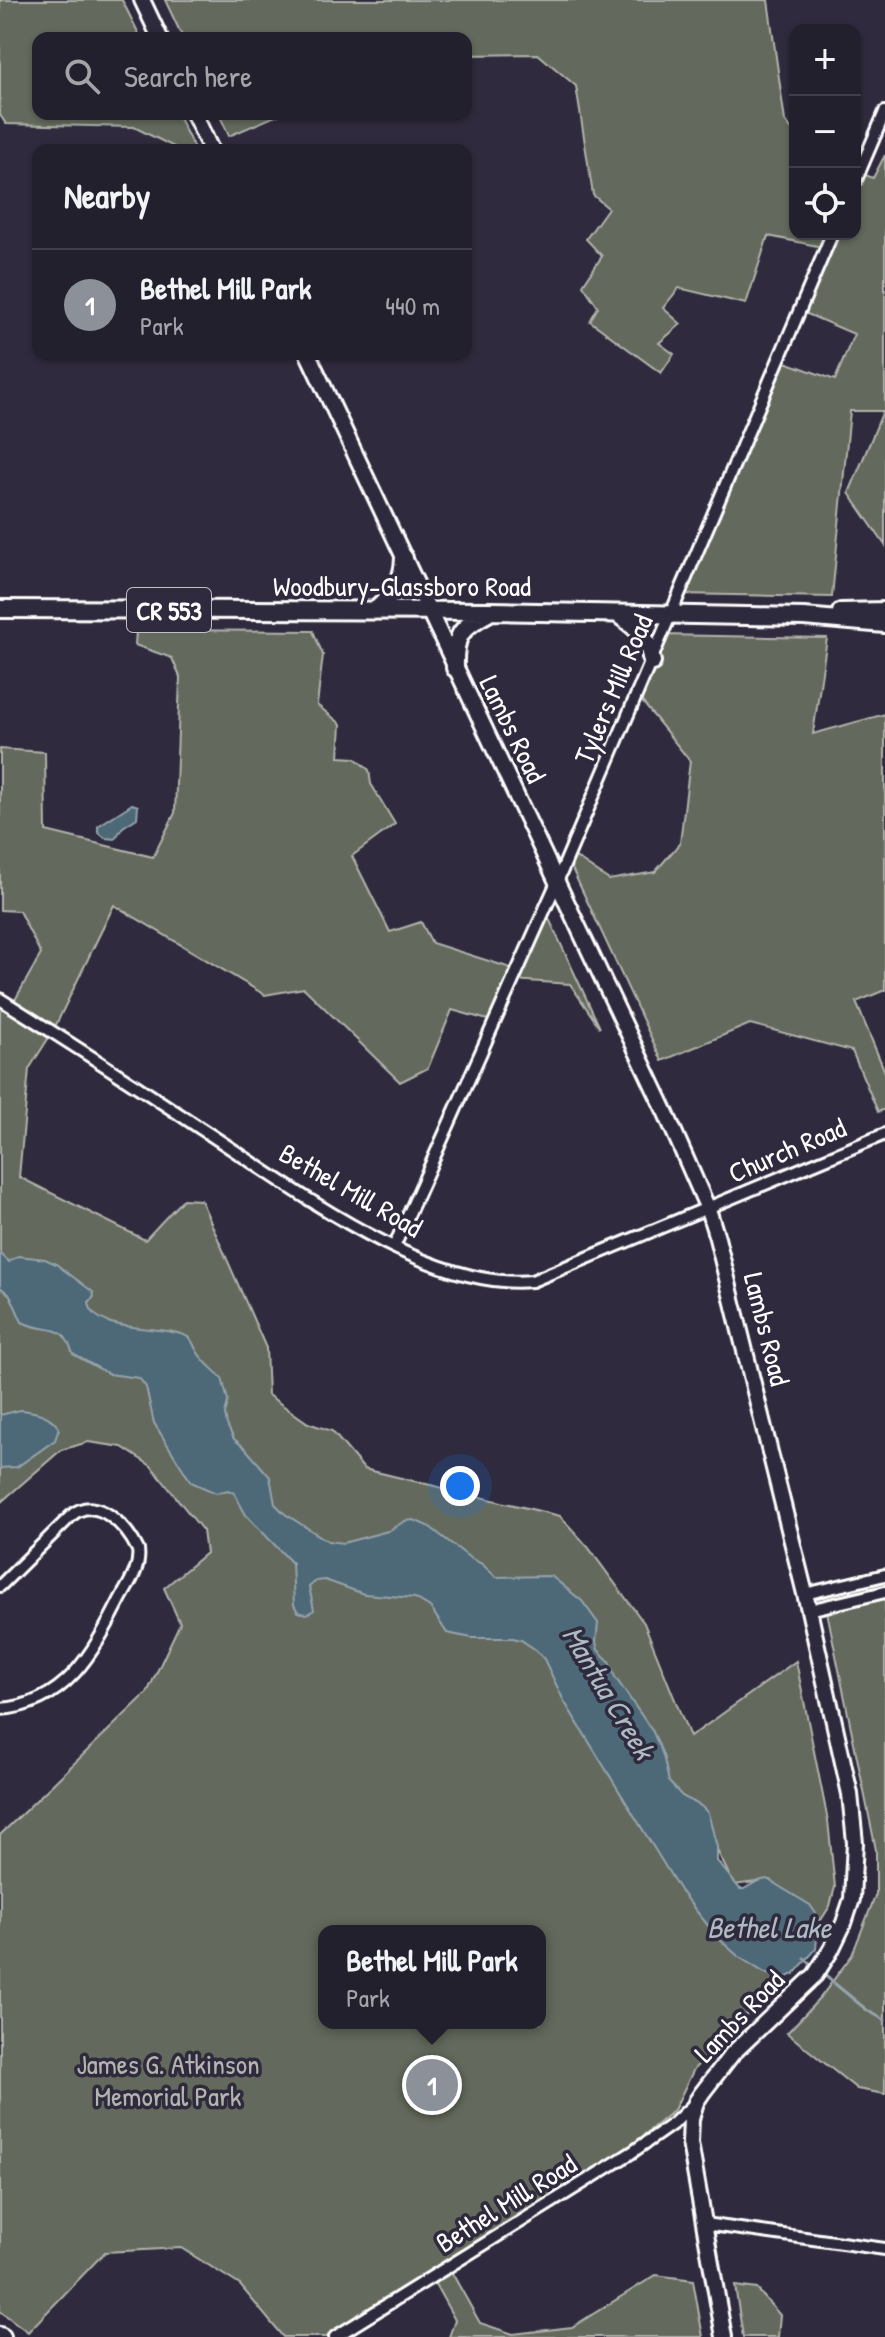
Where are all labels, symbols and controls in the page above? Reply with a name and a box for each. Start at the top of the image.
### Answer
map controls [789,24,861,240]
button: + [789,24,861,96]
search box [32,32,472,120]
icon: search [60,54,104,98]
text: Search here [124,56,252,96]
button: − [789,96,861,168]
button: locate [789,168,861,240]
text: Nearby [64,173,150,219]
text: Bethel Mill Park [140,268,311,308]
text: 1 [85,288,95,323]
text: 440 m [385,288,440,323]
text: Park [140,308,184,343]
street label: Woodbury-Glassboro Road [273,567,531,605]
road number: CR 553 [127,588,211,632]
street label: Tylers Mill Road [564,608,662,770]
street label: Lambs Road [471,669,555,789]
street label: Church Road [722,1108,852,1192]
street label: Bethel Mill Road [273,1134,429,1246]
street label: Lambs Road [735,1269,799,1389]
your location [440,1466,480,1506]
water label: Mantua Creek [554,1618,666,1768]
water label: Bethel Lake [707,1907,832,1947]
popup [318,1925,546,2029]
text: Bethel Mill Park [346,1940,518,1980]
street label: Lambs Road [685,1961,793,2071]
text: Park [346,1980,390,2015]
park label: James G. Atkinson Memorial Park [76,2045,260,2115]
pin: 1 [406,2055,458,2115]
street label: Bethel Mill Road [428,2145,584,2261]

